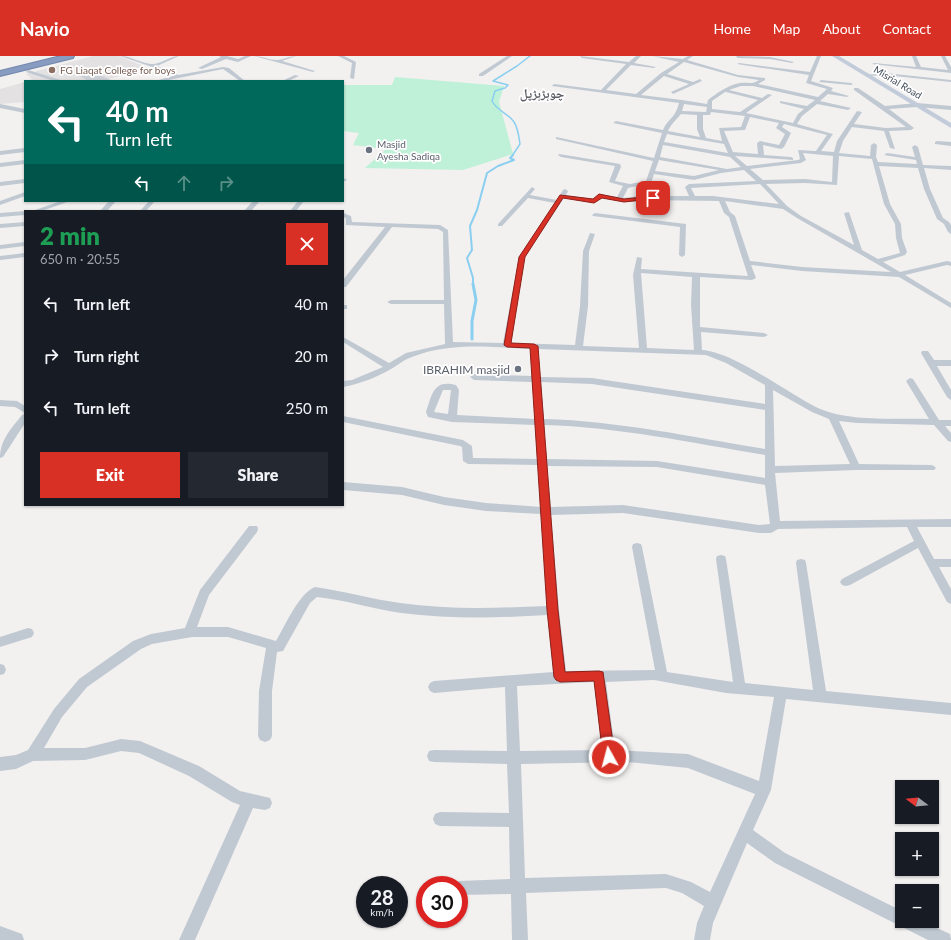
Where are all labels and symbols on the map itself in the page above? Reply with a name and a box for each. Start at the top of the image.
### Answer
street label: Misrial Road [872,63,924,101]
place label: FG Liaqat College for boys [60,64,175,76]
marker: FG Liaqat College for boys [47,65,57,75]
district label: چوہڑہڑپل [520,85,564,102]
place label: Masjid Ayesha Sadiqa [377,138,440,162]
marker: Masjid Ayesha Sadiqa [364,145,374,155]
pin [636,181,670,215]
place label: IBRAHIM masjid [423,362,510,377]
marker: IBRAHIM masjid [513,364,523,374]
position arrow [588,736,630,778]
north arrow [895,780,939,824]
speed limit sign: 30 [416,876,468,928]

